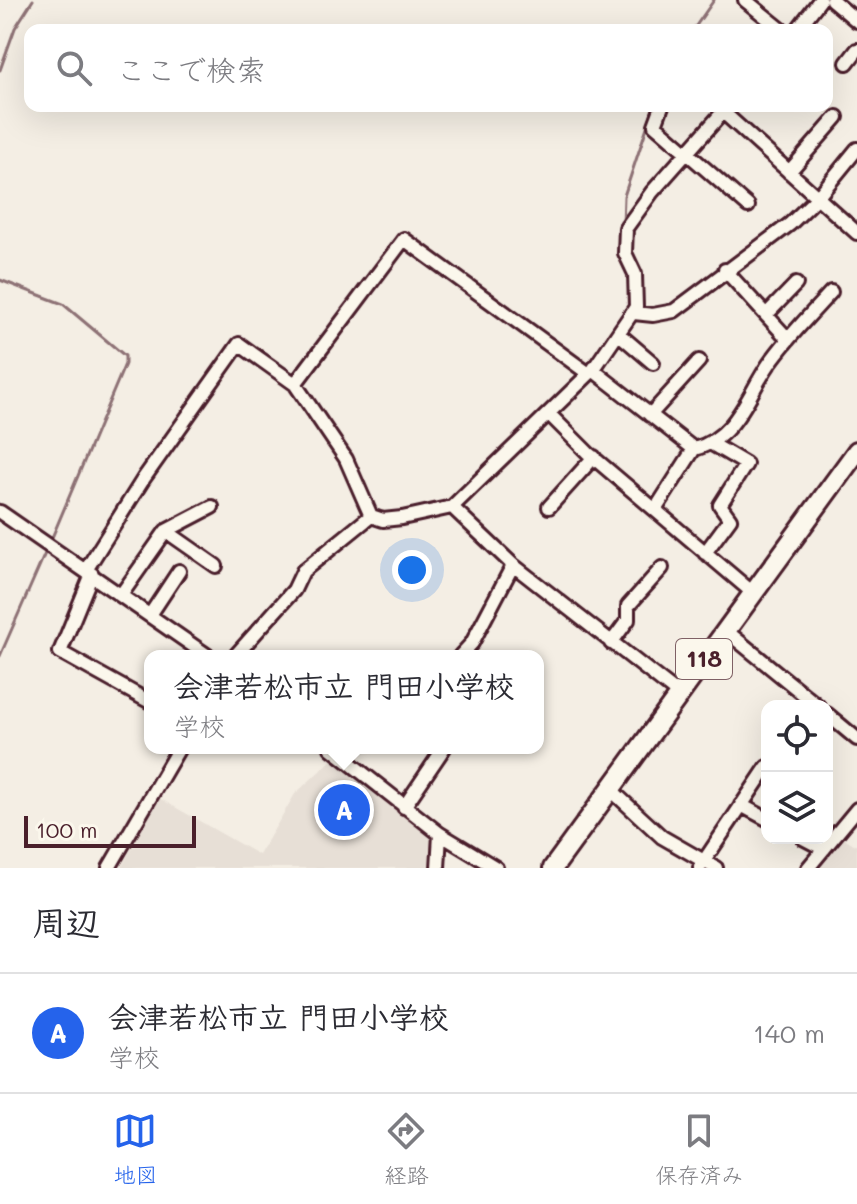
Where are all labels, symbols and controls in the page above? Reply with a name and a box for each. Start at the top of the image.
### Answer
search box [24,24,833,112]
icon: search [52,46,96,90]
text: ここで検索 [116,49,266,89]
your location [392,550,432,590]
road number: 118 [676,639,732,679]
popup [144,650,544,754]
text: 会津若松市立 門田小学校 [174,665,514,705]
map controls [761,700,833,844]
button: locate [761,700,833,772]
text: 学校 [174,709,226,743]
button: layers [761,772,833,844]
pin: A [318,780,370,840]
scale bar [24,812,196,848]
text: 100 m [36,815,98,844]
text: 周辺 [32,899,100,944]
text: 会津若松市立 門田小学校 [108,996,449,1036]
text: A [49,1016,67,1050]
text: 140 m [753,1016,825,1050]
text: 学校 [108,1040,160,1074]
tab: 地図 [113,1109,158,1189]
tab: 経路 [384,1109,429,1189]
tab: 保存済み [655,1109,744,1189]

